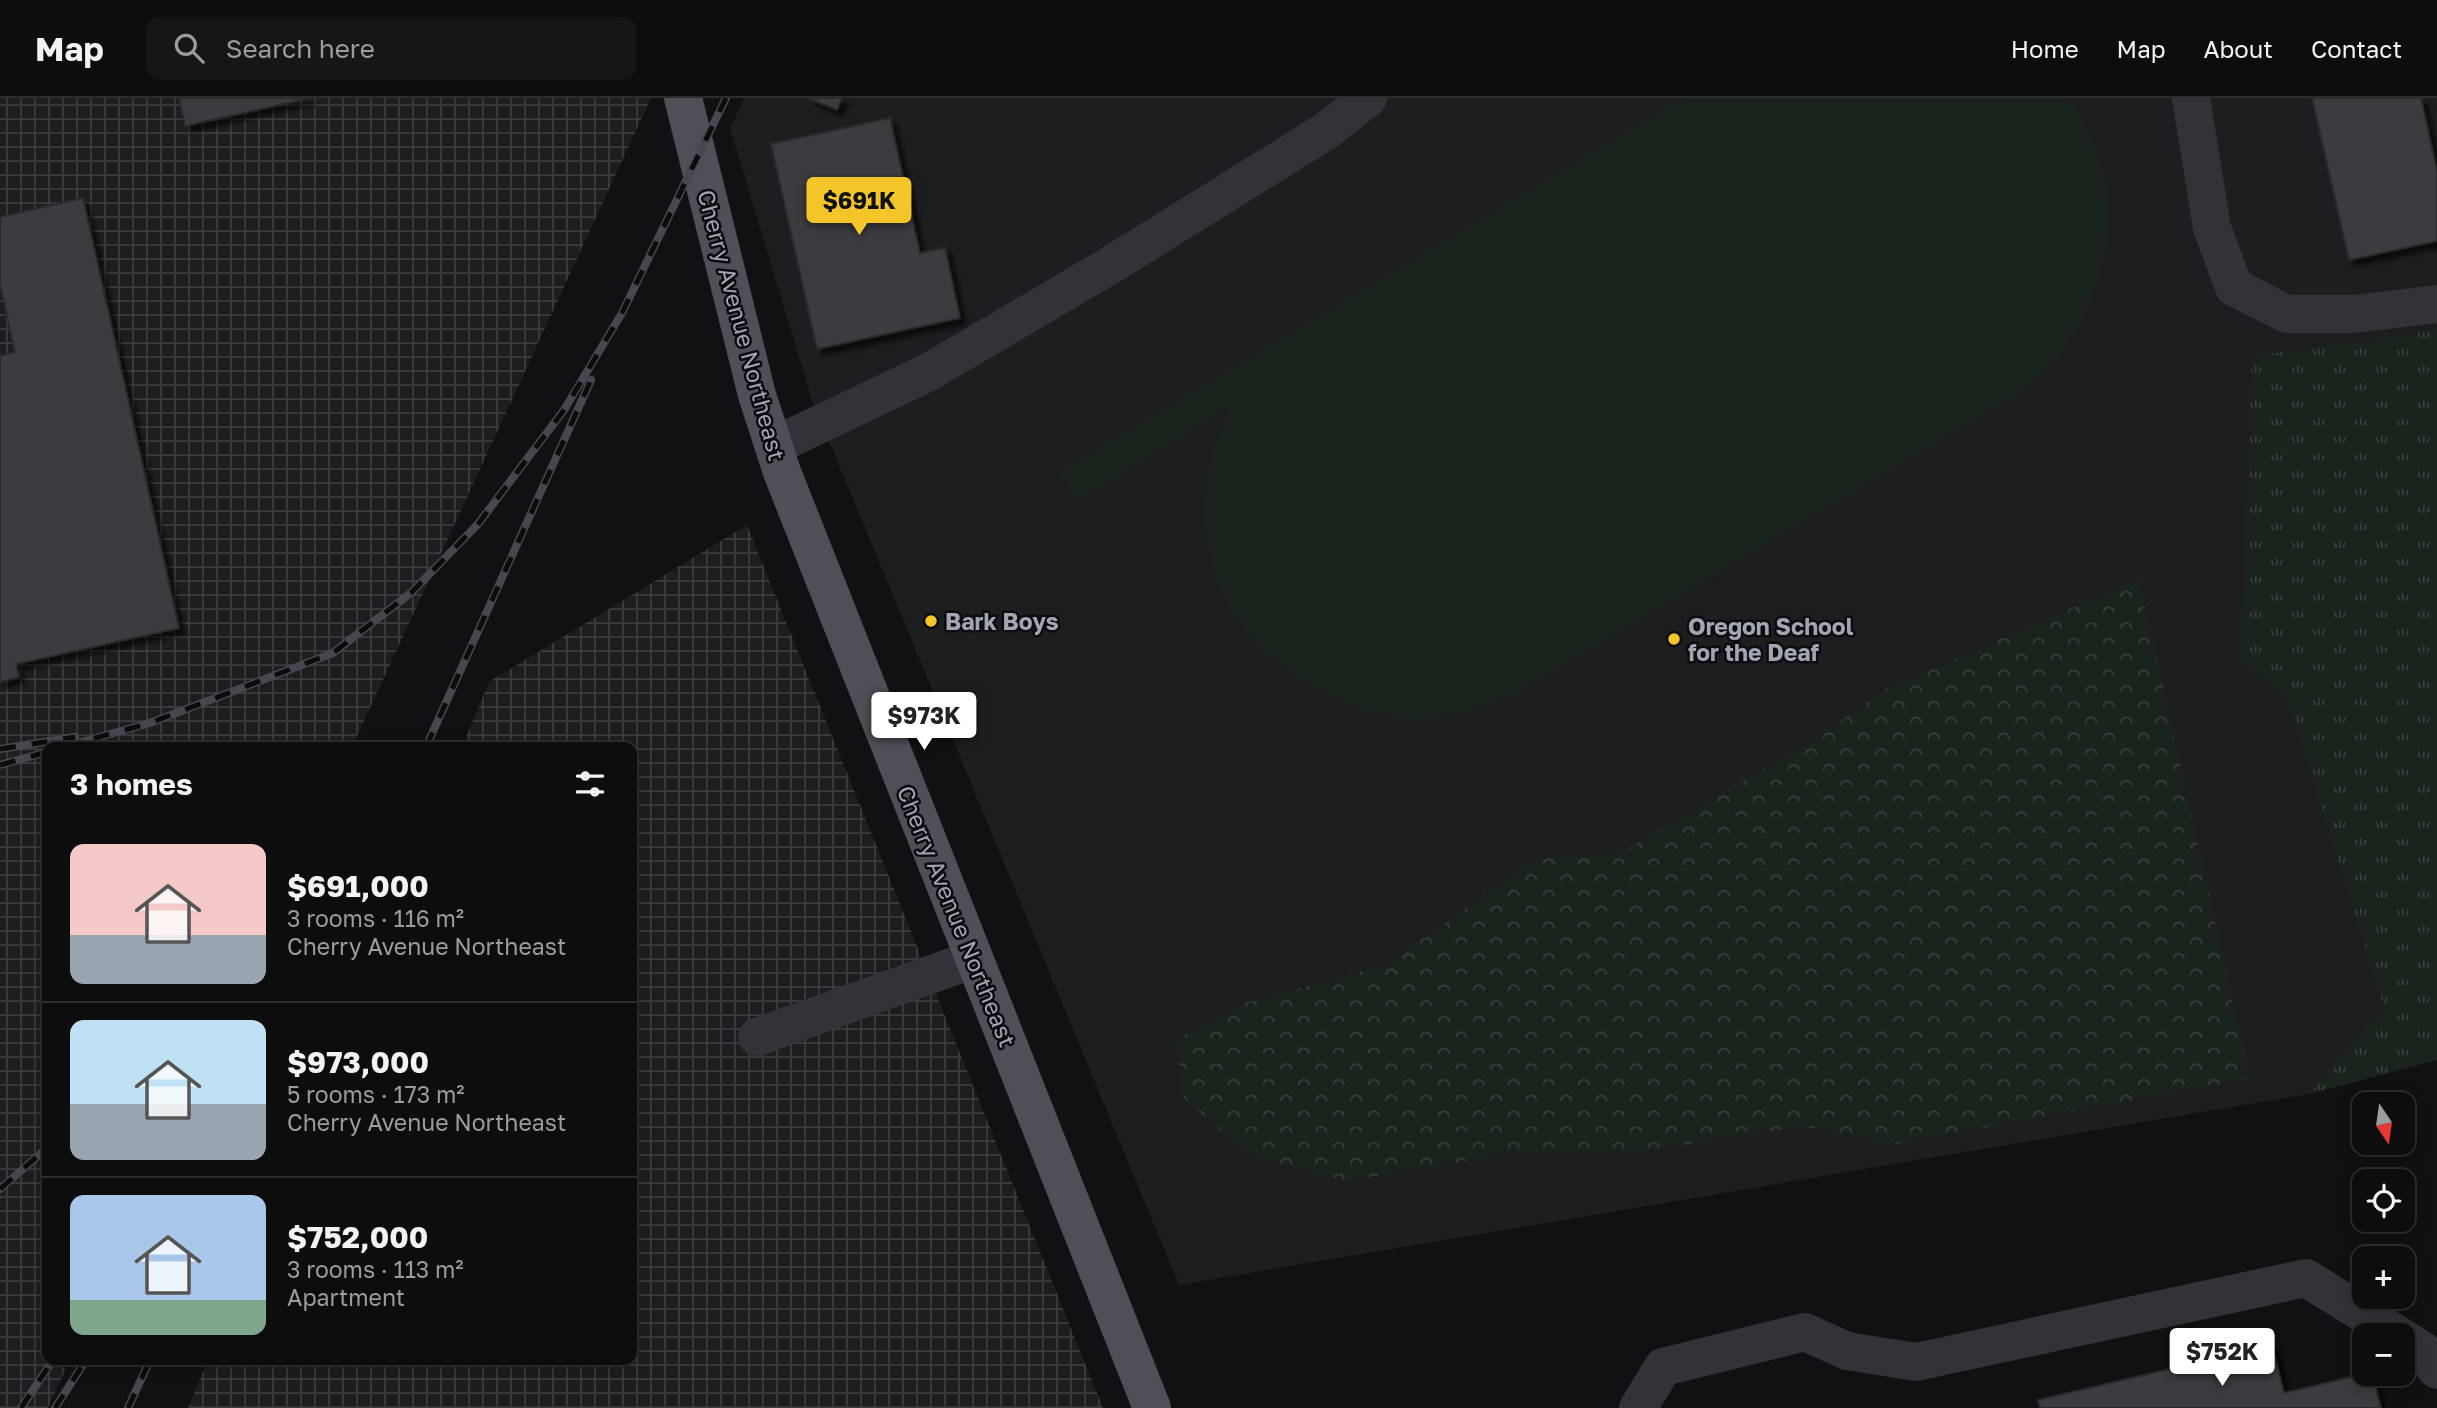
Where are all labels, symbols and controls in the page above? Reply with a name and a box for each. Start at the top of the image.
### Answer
search box [146,17,636,80]
text: Map [35,29,104,68]
icon: search [170,29,208,67]
text: Search here [226,33,375,64]
text: Home [2011,34,2079,63]
text: Map [2117,34,2166,63]
text: About [2204,34,2273,63]
text: Contact [2311,34,2402,63]
pin: $691K [810,178,908,237]
text: $691K [822,186,896,214]
street label: Cherry Avenue Northeast [692,187,792,463]
place label: Bark Boys [945,607,1059,635]
place label: Oregon School for the Deaf [1688,612,1854,666]
marker: Bark Boys [923,613,939,629]
marker: Oregon School for the Deaf [1666,631,1682,647]
pin: $973K [875,692,973,752]
text: $973K [887,701,961,729]
icon: filters [571,765,609,803]
text: 3 homes [70,766,193,802]
street label: Cherry Avenue Northeast [892,781,1022,1051]
text: $691,000 [287,868,429,904]
icon: home [126,872,210,956]
text: 3 rooms · 116 m² [287,904,464,932]
text: Cherry Avenue Northeast [287,932,566,960]
text: $973,000 [287,1044,429,1080]
icon: home [126,1048,210,1132]
text: 5 rooms · 173 m² [287,1080,465,1108]
north arrow [2352,1092,2415,1155]
map controls [2352,1092,2415,1386]
text: Cherry Avenue Northeast [287,1108,566,1136]
button: locate [2352,1169,2415,1232]
text: $752,000 [287,1219,428,1255]
icon: home [126,1223,210,1307]
button: + [2352,1246,2415,1309]
text: 3 rooms · 113 m² [287,1255,464,1283]
text: Apartment [287,1283,405,1311]
button: − [2352,1323,2415,1386]
pin: $752K [2173,1328,2271,1388]
text: $752K [2186,1337,2258,1365]

